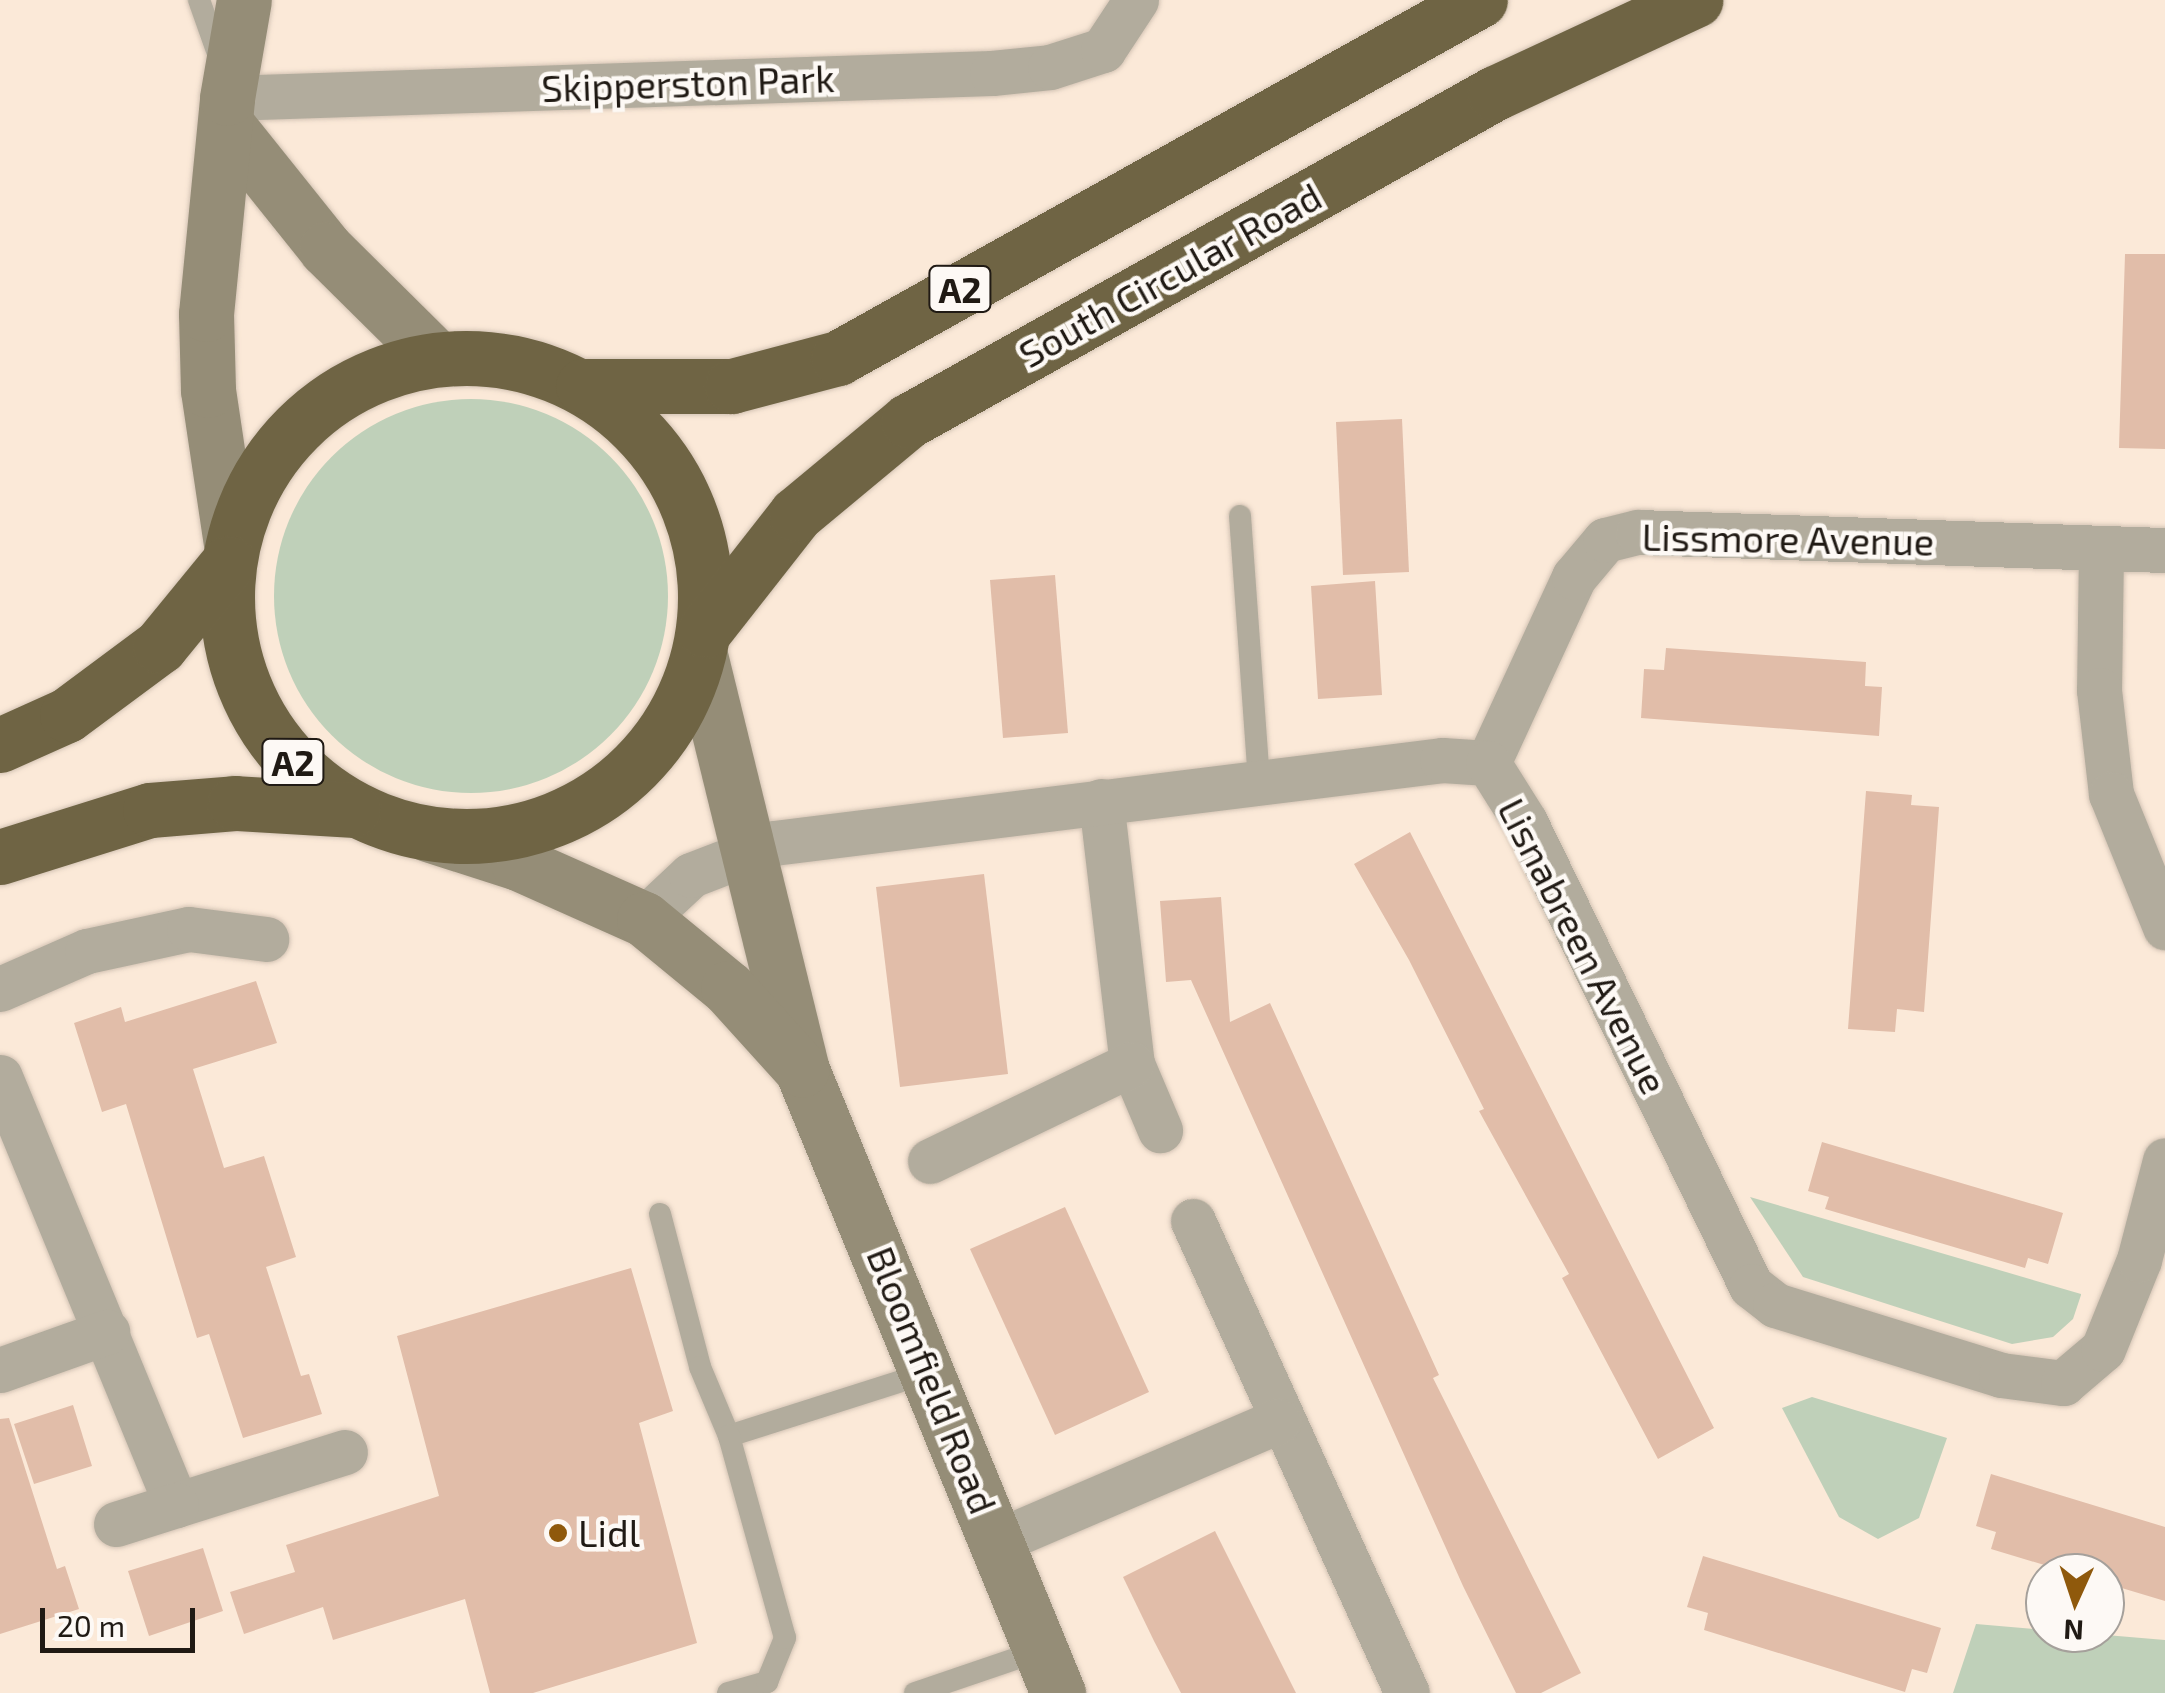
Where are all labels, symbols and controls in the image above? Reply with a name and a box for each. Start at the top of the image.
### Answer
street label: Skipperston Park [541,55,835,111]
street label: South Circular Road [1011,173,1329,377]
road number: A2 [928,259,992,319]
street label: Lissmore Avenue [1641,514,1935,564]
road number: A2 [260,732,326,792]
street label: Lisnabreen Avenue [1489,790,1677,1102]
street label: Bloomfield Road [858,1240,1006,1520]
place label: Lidl [578,1510,640,1556]
marker: Lidl [547,1522,569,1544]
north arrow [2025,1553,2125,1653]
scale bar [45,1588,200,1650]
text: 20 m [57,1607,125,1643]
text: N [2063,1613,2085,1648]

